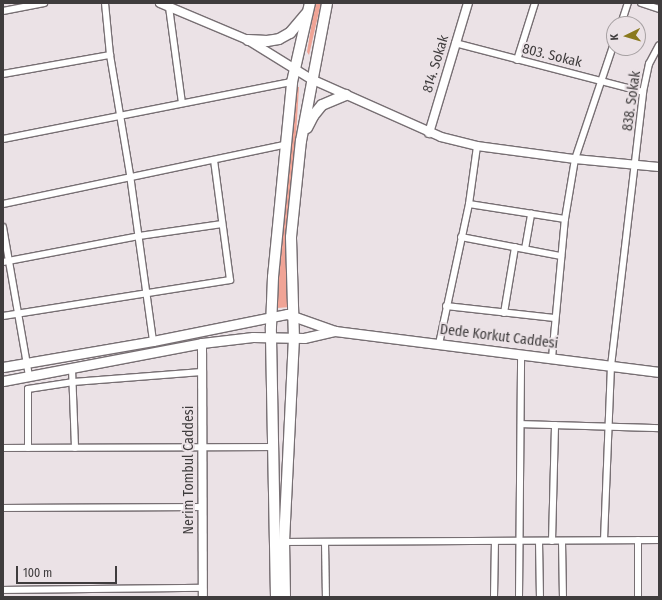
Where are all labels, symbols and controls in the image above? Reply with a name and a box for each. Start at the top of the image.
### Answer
north arrow [606,16,646,56]
street label: 814. Sokak [419,33,453,95]
text: K [608,33,621,41]
street label: 803. Sokak [521,41,583,71]
street label: 838. Sokak [619,70,645,132]
street label: Dede Korkut Caddesi [439,321,559,353]
street label: Nerim Tombul Caddesi [181,406,197,534]
scale bar [18,558,119,584]
text: 100 m [23,566,52,580]

